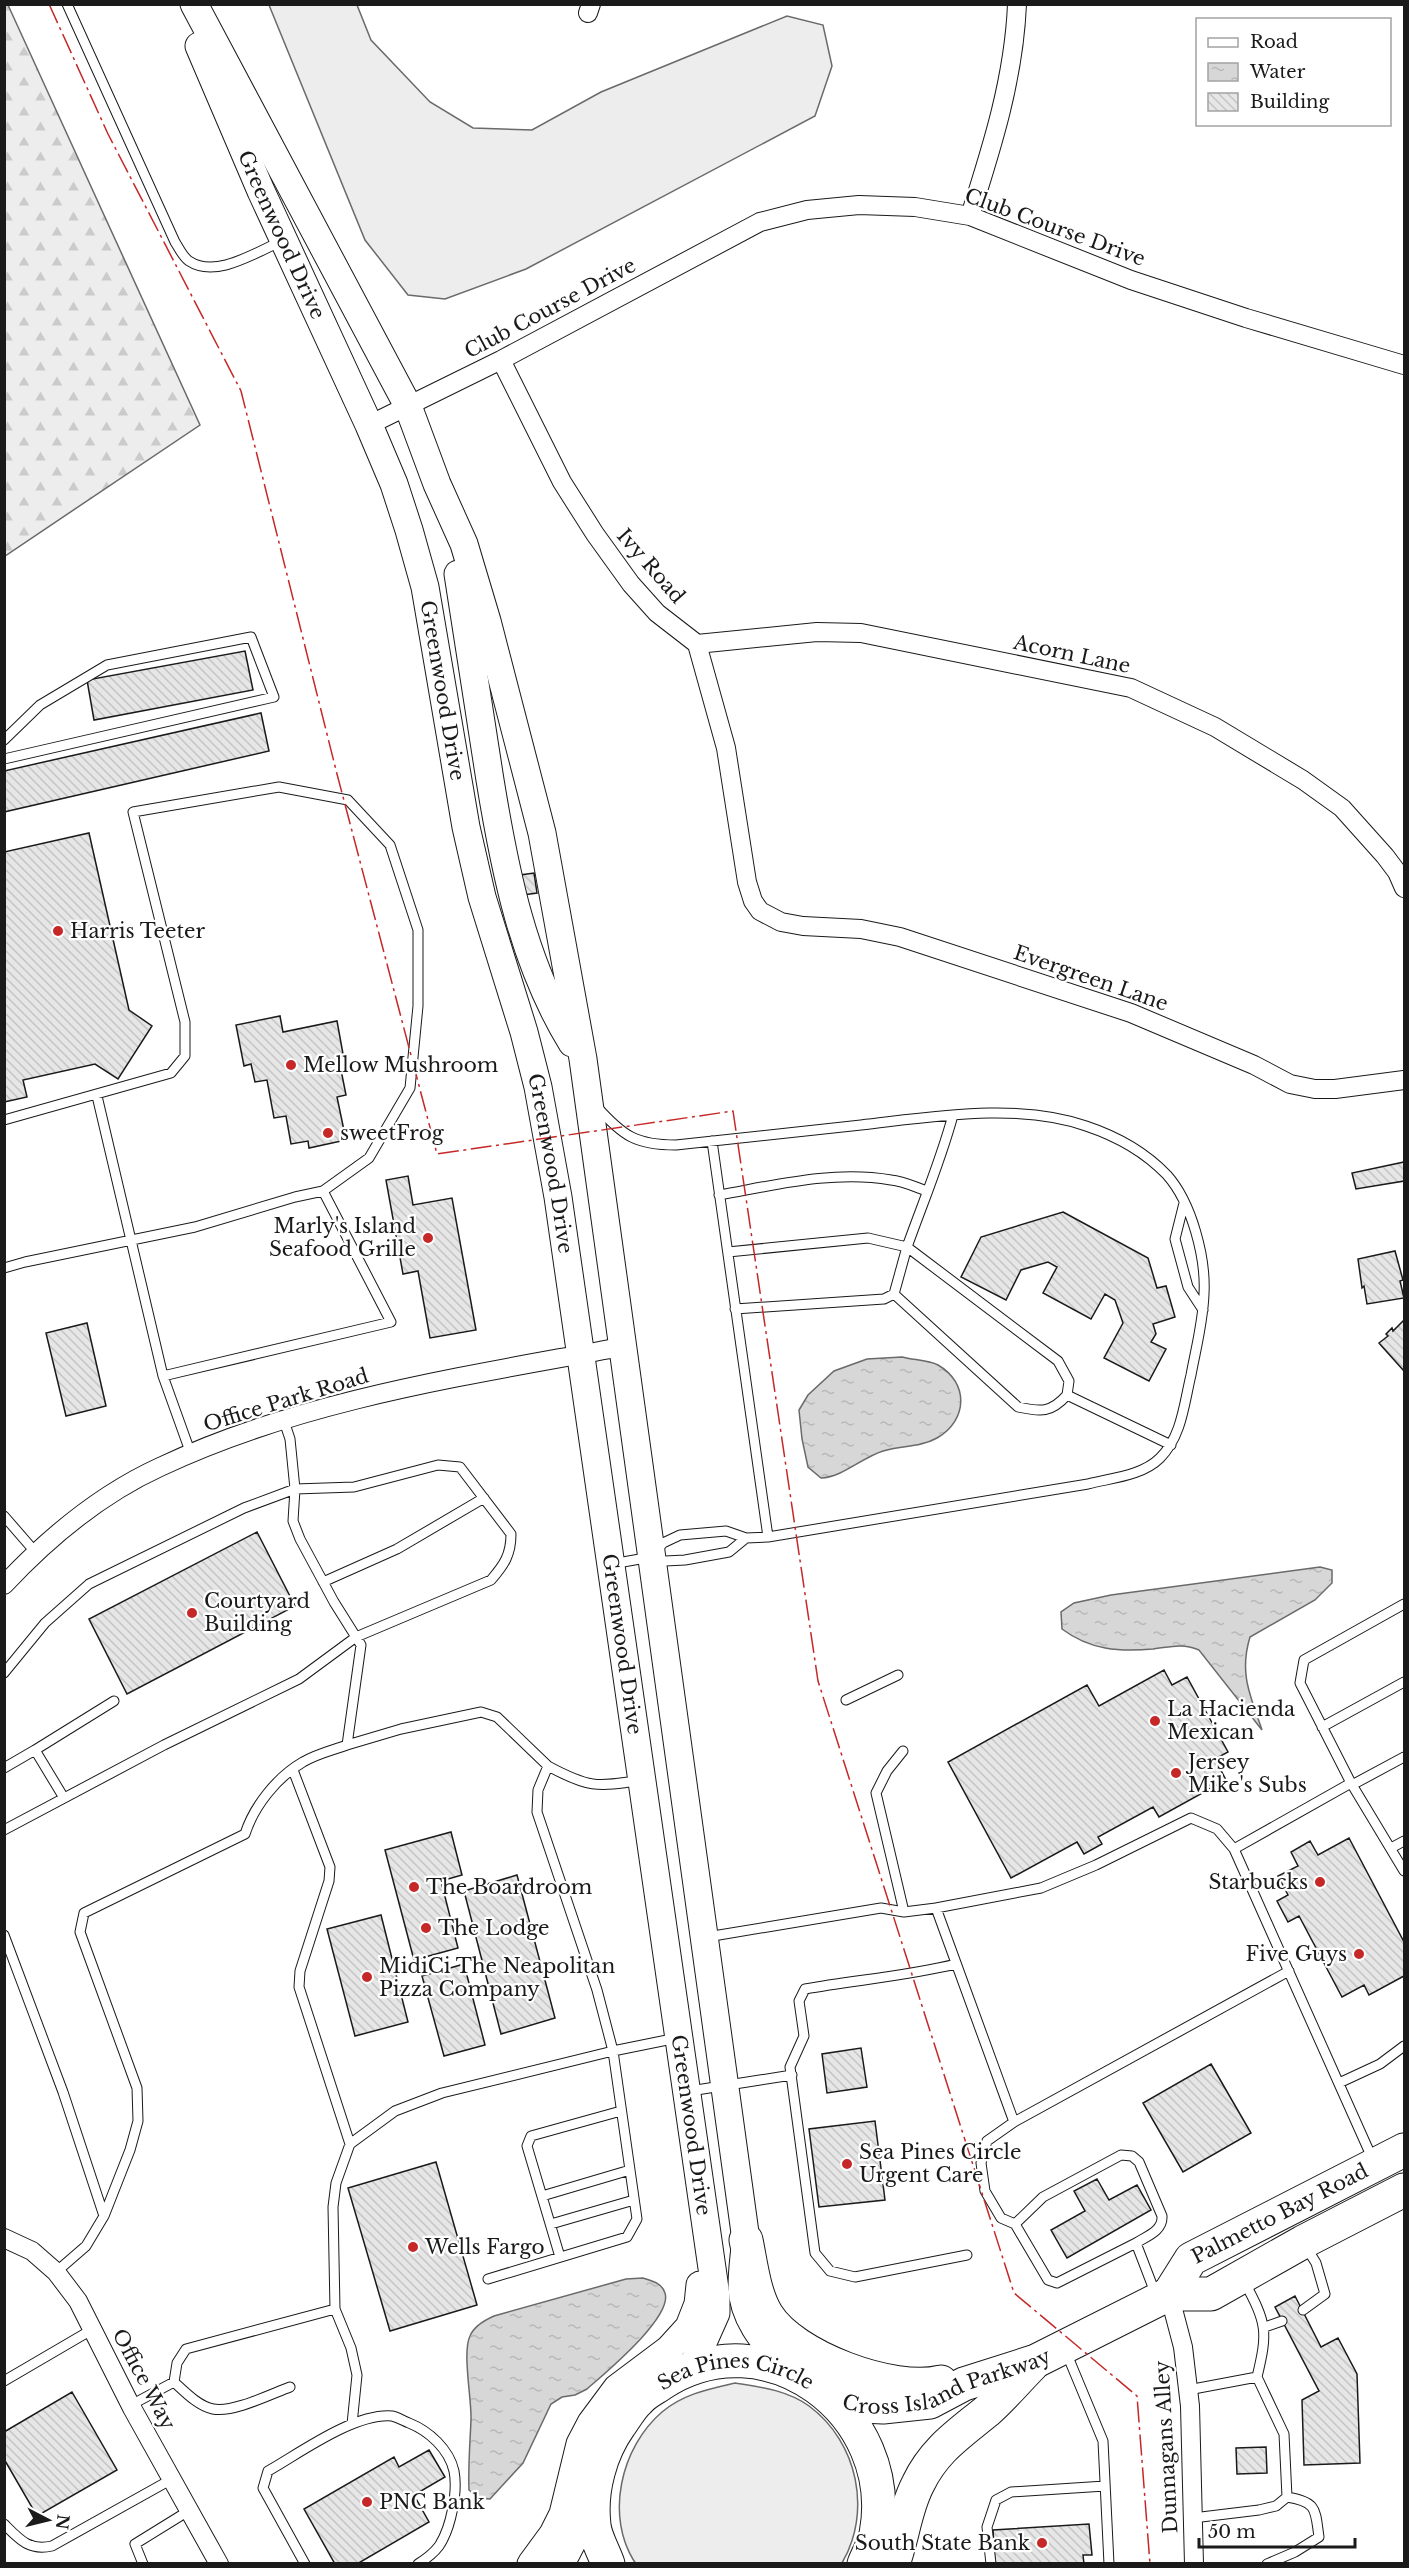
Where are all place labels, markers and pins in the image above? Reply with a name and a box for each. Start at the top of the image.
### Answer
place label: Harris Teeter [70,919,206,943]
marker: Harris Teeter [51,924,65,938]
place label: Mellow Mushroom [303,1053,499,1077]
marker: Mellow Mushroom [284,1058,298,1072]
place label: sweetFrog [340,1121,445,1145]
marker: sweetFrog [321,1126,335,1140]
place label: Marly's Island Seafood Grille [269,1214,416,1261]
marker: Marly's Island Seafood Grille [421,1231,435,1245]
place label: Courtyard Building [204,1589,310,1636]
marker: Courtyard Building [185,1606,199,1620]
place label: La Hacienda Mexican [1167,1697,1296,1744]
marker: La Hacienda Mexican [1148,1714,1162,1728]
place label: Jersey Mike's Subs [1185,1750,1307,1797]
marker: Jersey Mike's Subs [1169,1766,1183,1780]
place label: Starbucks [1208,1870,1308,1894]
place label: The Boardroom [426,1875,593,1899]
marker: Starbucks [1313,1875,1327,1889]
marker: The Boardroom [407,1880,421,1894]
place label: The Lodge [438,1916,549,1940]
marker: The Lodge [419,1921,433,1935]
place label: Five Guys [1246,1942,1347,1966]
marker: Five Guys [1352,1947,1366,1961]
place label: MidiCi The Neapolitan Pizza Company [379,1954,615,2001]
marker: MidiCi The Neapolitan Pizza Company [360,1970,374,1984]
place label: Sea Pines Circle Urgent Care [859,2140,1021,2187]
marker: Sea Pines Circle Urgent Care [840,2157,854,2171]
place label: Wells Fargo [424,2235,545,2259]
marker: Wells Fargo [406,2240,420,2254]
place label: PNC Bank [379,2490,486,2514]
marker: PNC Bank [360,2495,374,2509]
place label: South State Bank [855,2531,1031,2555]
marker: South State Bank [1035,2536,1049,2550]

